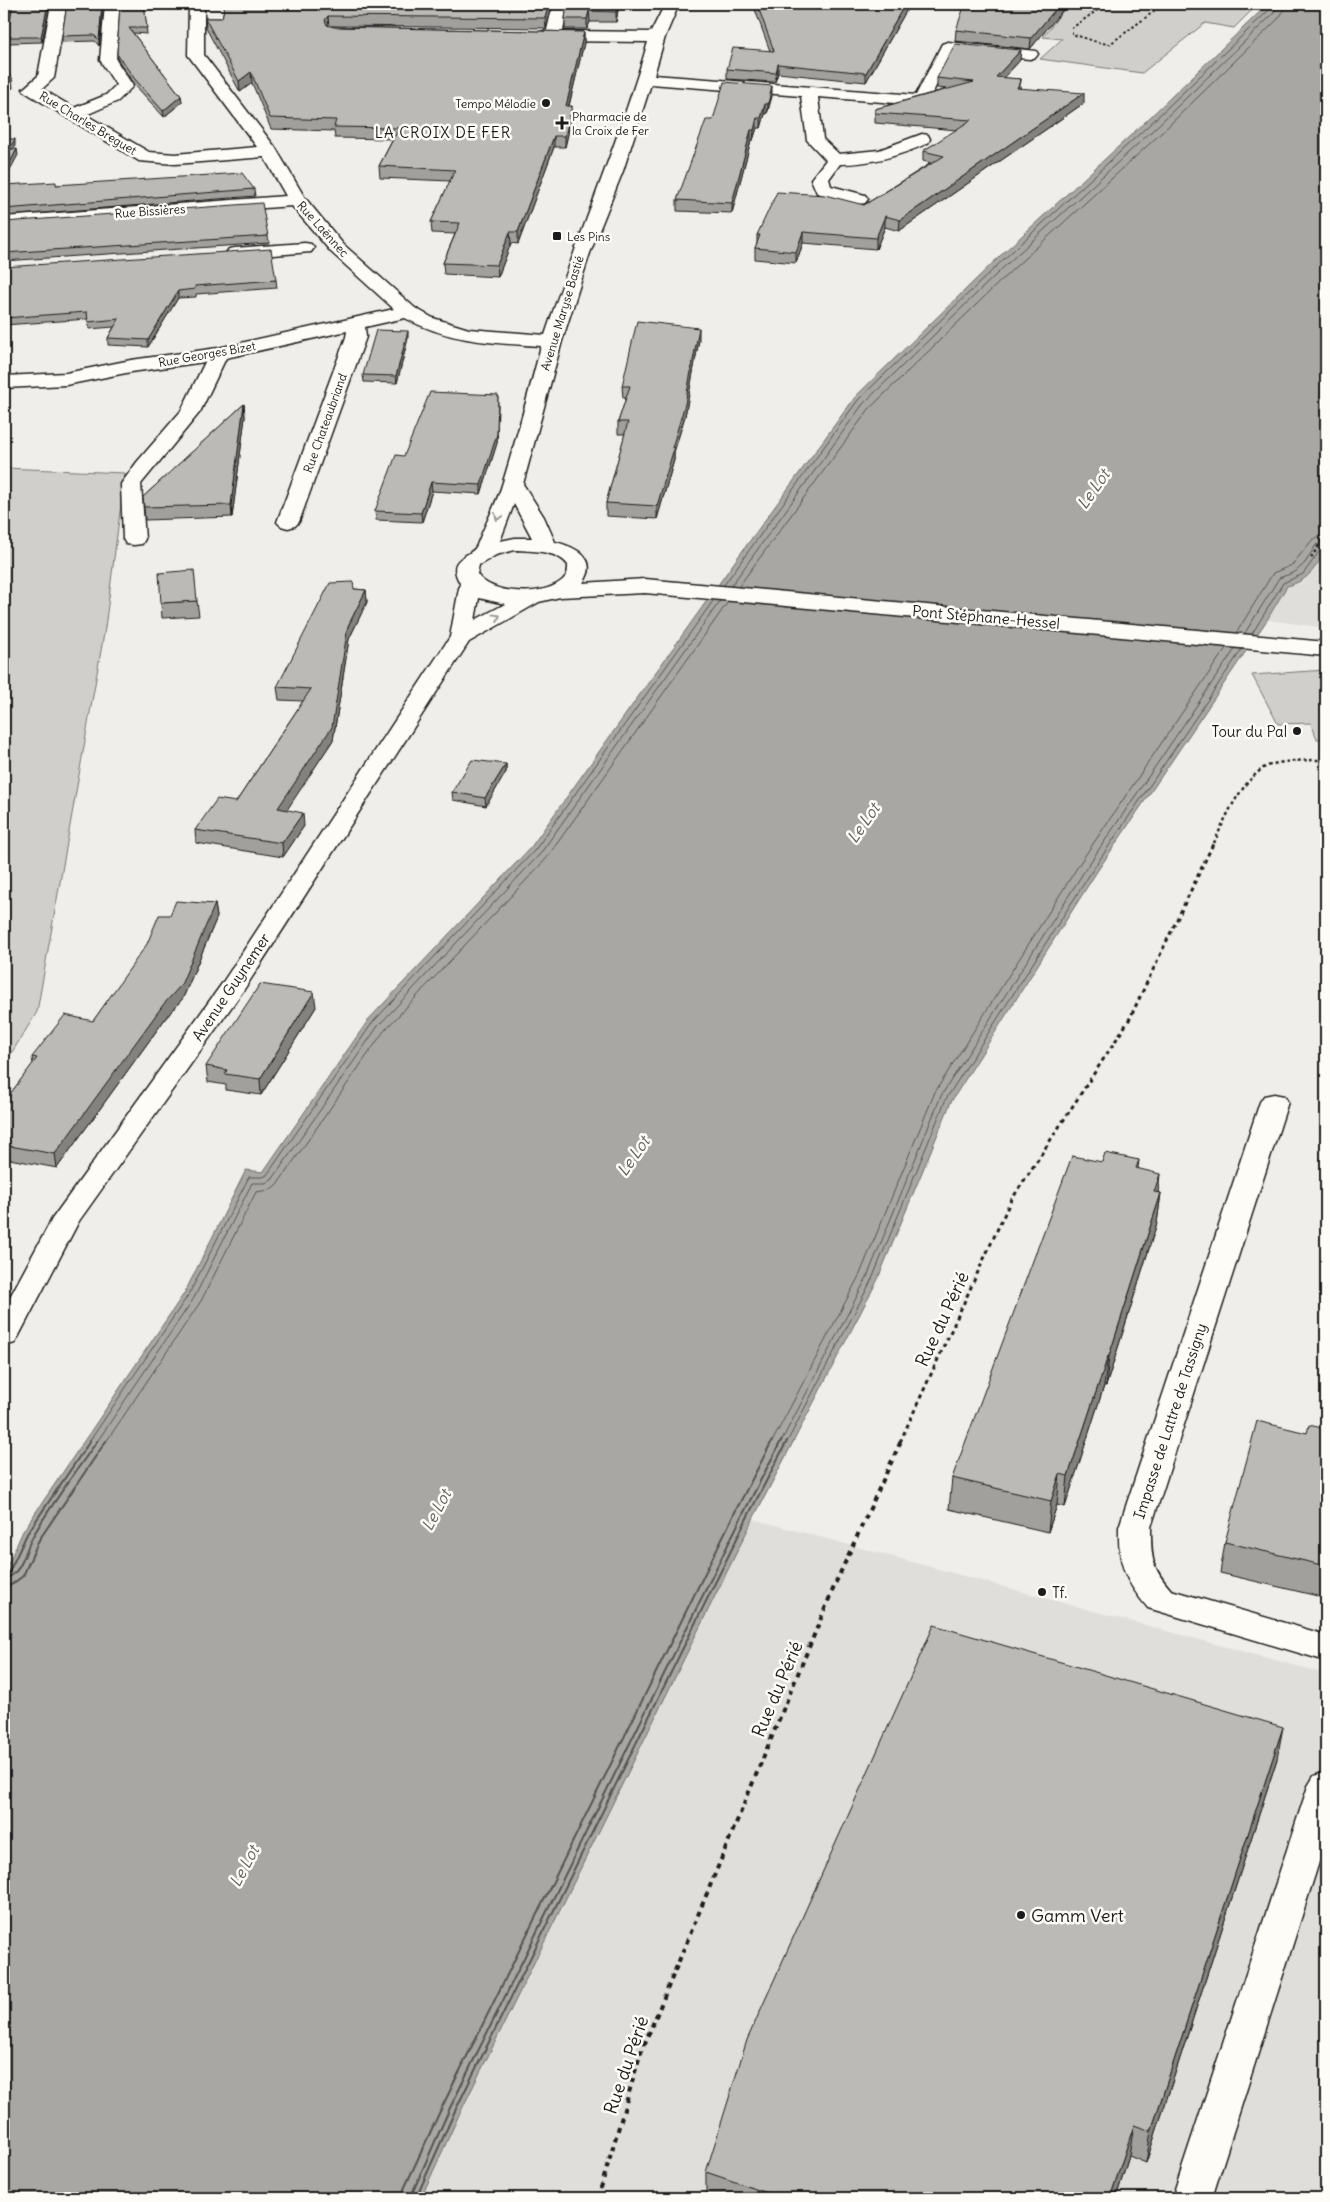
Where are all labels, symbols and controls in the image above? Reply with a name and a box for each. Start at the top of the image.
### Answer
street label: Rue Charles Breguet [37,88,139,158]
place label: Tempo Mélodie [455,96,536,111]
marker: Tempo Mélodie [540,97,552,109]
place label: Pharmacie de la Croix de Fer [572,109,649,138]
marker: Pharmacie de la Croix de Fer [556,117,568,129]
district label: LA CROIX DE FER [375,123,511,142]
street label: Rue Laënnec [294,198,352,260]
street label: Rue Bissières [114,201,186,221]
place label: Les Pins [567,229,610,244]
marker: Les Pins [551,230,563,242]
street label: Avenue Maryse Bastié [537,254,587,372]
street label: Rue Georges Bizet [157,338,257,370]
street label: Rue Chateaubriand [300,371,350,475]
water label: Le Lot [1072,463,1115,513]
one-way arrow [494,512,505,521]
street label: Pont Stéphane-Hessel [911,601,1061,633]
one-way arrow [492,614,501,624]
place label: Tour du Pal [1212,722,1287,741]
marker: Tour du Pal [1291,725,1303,737]
water label: Le Lot [842,797,885,847]
street label: Avenue Guynemer [188,929,274,1045]
water label: Le Lot [612,1130,655,1180]
street label: Rue du Périé [910,1268,974,1370]
street label: Impasse de Lattre de Tassigny [1129,1321,1211,1521]
water label: Le Lot [417,1484,456,1534]
place label: Tf. [1052,1583,1067,1602]
marker: Tf. [1036,1586,1048,1598]
street label: Rue du Périé [746,1638,808,1740]
water label: Le Lot [225,1840,264,1890]
place label: Gamm Vert [1031,1904,1124,1927]
marker: Gamm Vert [1015,1909,1027,1921]
street label: Rue du Périé [599,2013,653,2117]

